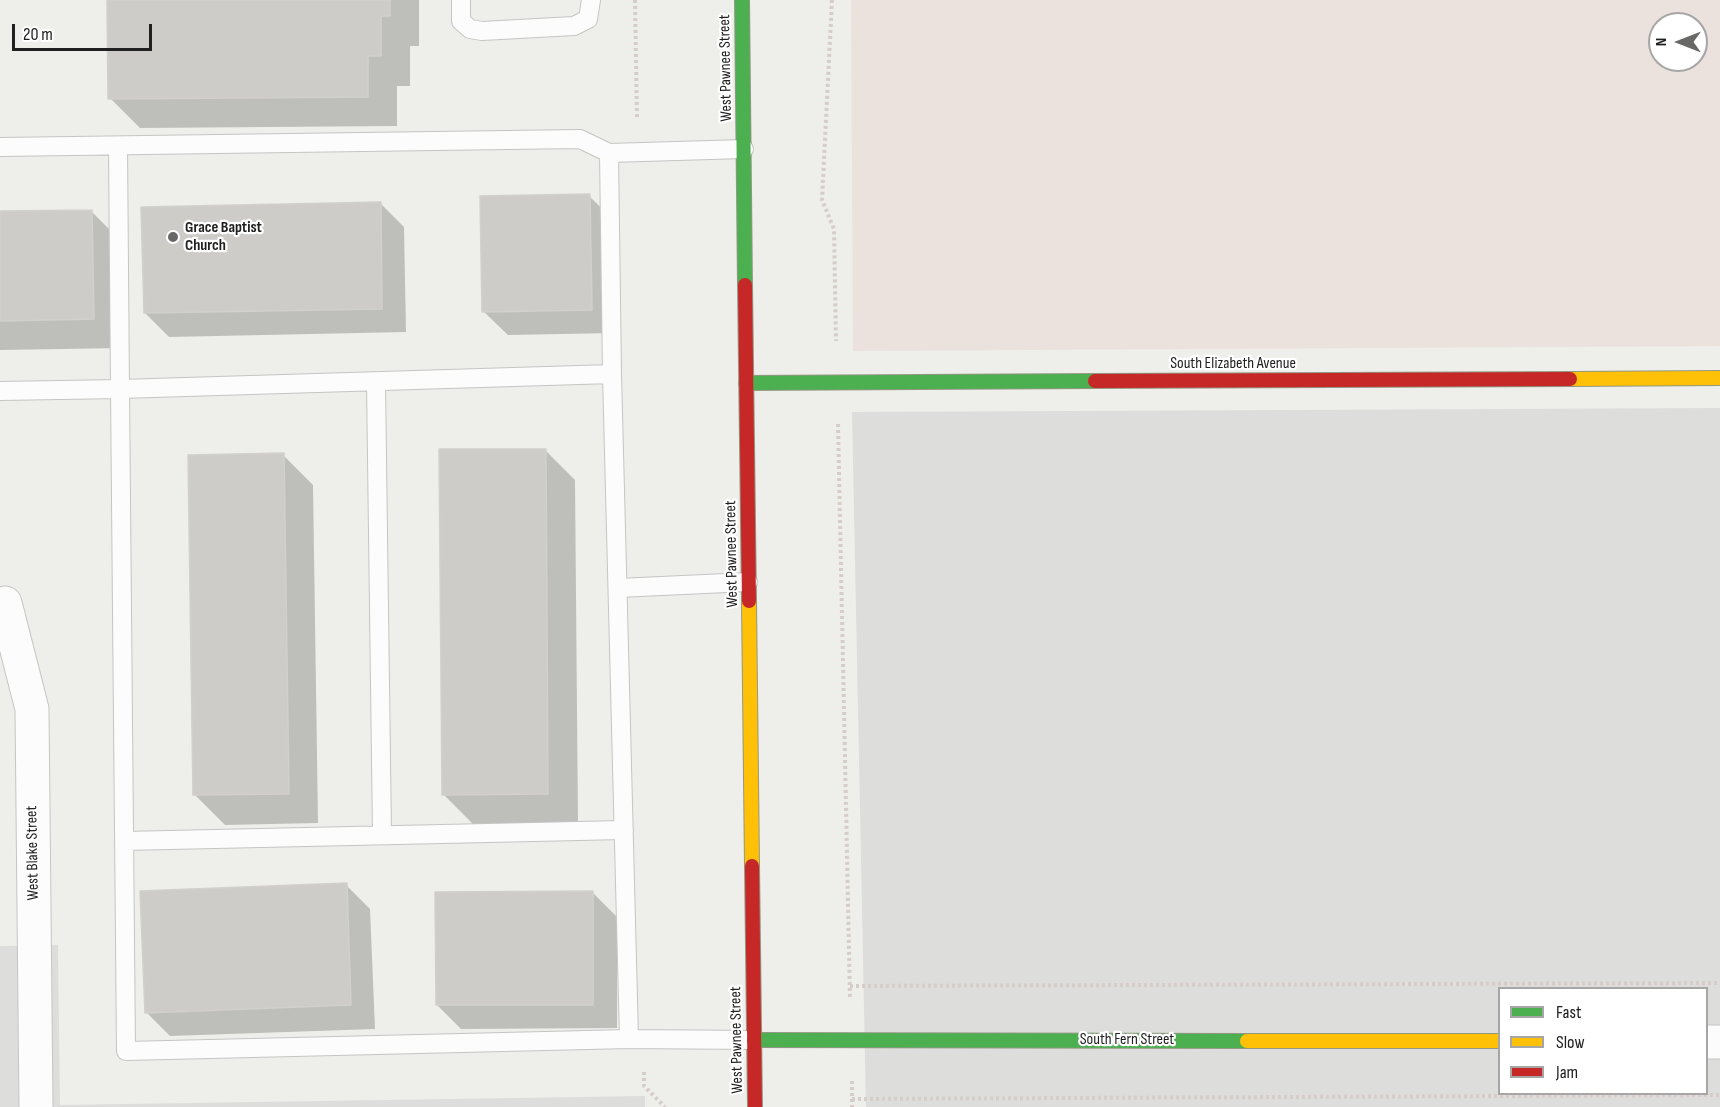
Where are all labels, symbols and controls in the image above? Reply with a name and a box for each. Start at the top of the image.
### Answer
scale bar [15,12,154,50]
north arrow [1648,12,1708,72]
street label: West Pawnee Street [715,14,737,122]
text: 20 m [23,24,53,45]
text: N [1652,38,1671,46]
place label: Grace Baptist Church [185,218,262,256]
marker: Grace Baptist Church [166,230,180,244]
street label: South Elizabeth Avenue [1170,354,1296,374]
street label: West Pawnee Street [721,500,743,608]
street label: West Blake Street [23,806,43,900]
street label: West Pawnee Street [726,986,748,1094]
legend [1498,987,1708,1095]
text: Fast [1556,1002,1581,1023]
street label: South Fern Street [1080,1030,1174,1050]
text: Slow [1556,1032,1585,1053]
text: Jam [1556,1062,1578,1083]

